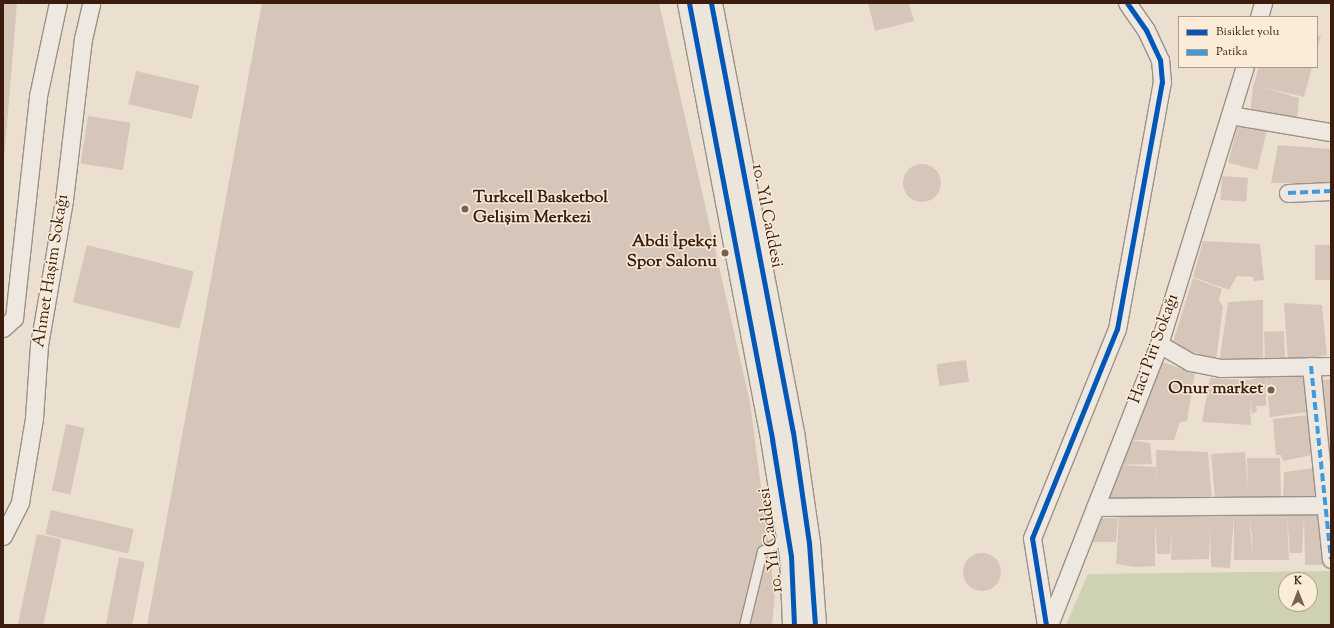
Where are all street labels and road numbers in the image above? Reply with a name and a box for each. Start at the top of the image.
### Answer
street label: 10. Yıl Caddesi [746,162,786,270]
street label: Ahmet Haşim Sokağı [30,193,74,349]
street label: Haci Piri Sokağı [1126,291,1184,407]
street label: 10. Yıl Caddesi [755,486,789,594]

